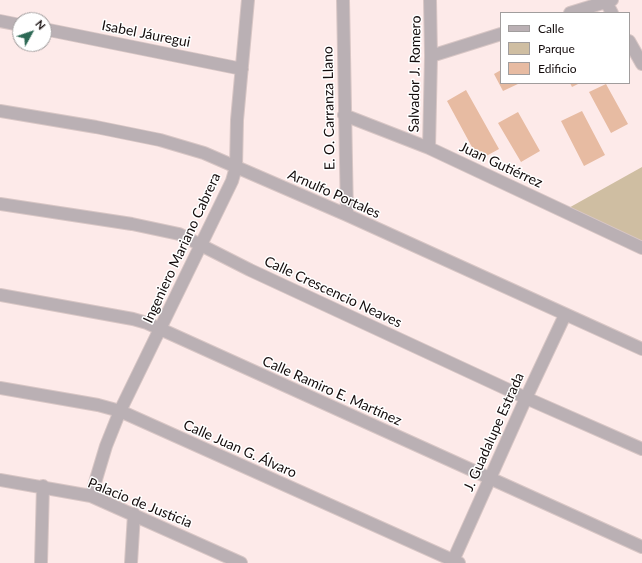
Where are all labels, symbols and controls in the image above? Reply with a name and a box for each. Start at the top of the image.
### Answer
north arrow [12,12,52,52]
legend [500,12,630,84]
street label: Salvador J. Romero [406,15,424,133]
text: N [33,17,49,32]
street label: Isabel Jáuregui [100,17,192,51]
text: Calle [538,21,564,36]
text: Parque [538,41,575,56]
street label: E. O. Carranza Llano [320,46,338,170]
text: Edificio [538,61,577,76]
street label: Juan Gutiérrez [457,138,545,192]
street label: Arnulfo Portales [285,166,383,222]
street label: Ingeniero Mariano Cabrera [140,170,224,326]
street label: Calle Crescencio Neaves [261,253,405,331]
street label: Calle Ramiro E. Martínez [260,353,404,429]
street label: J. Guadalupe Estrada [460,370,528,494]
street label: Calle Juan G. Álvaro [181,416,299,482]
street label: Palacio de Justicia [85,474,195,532]

